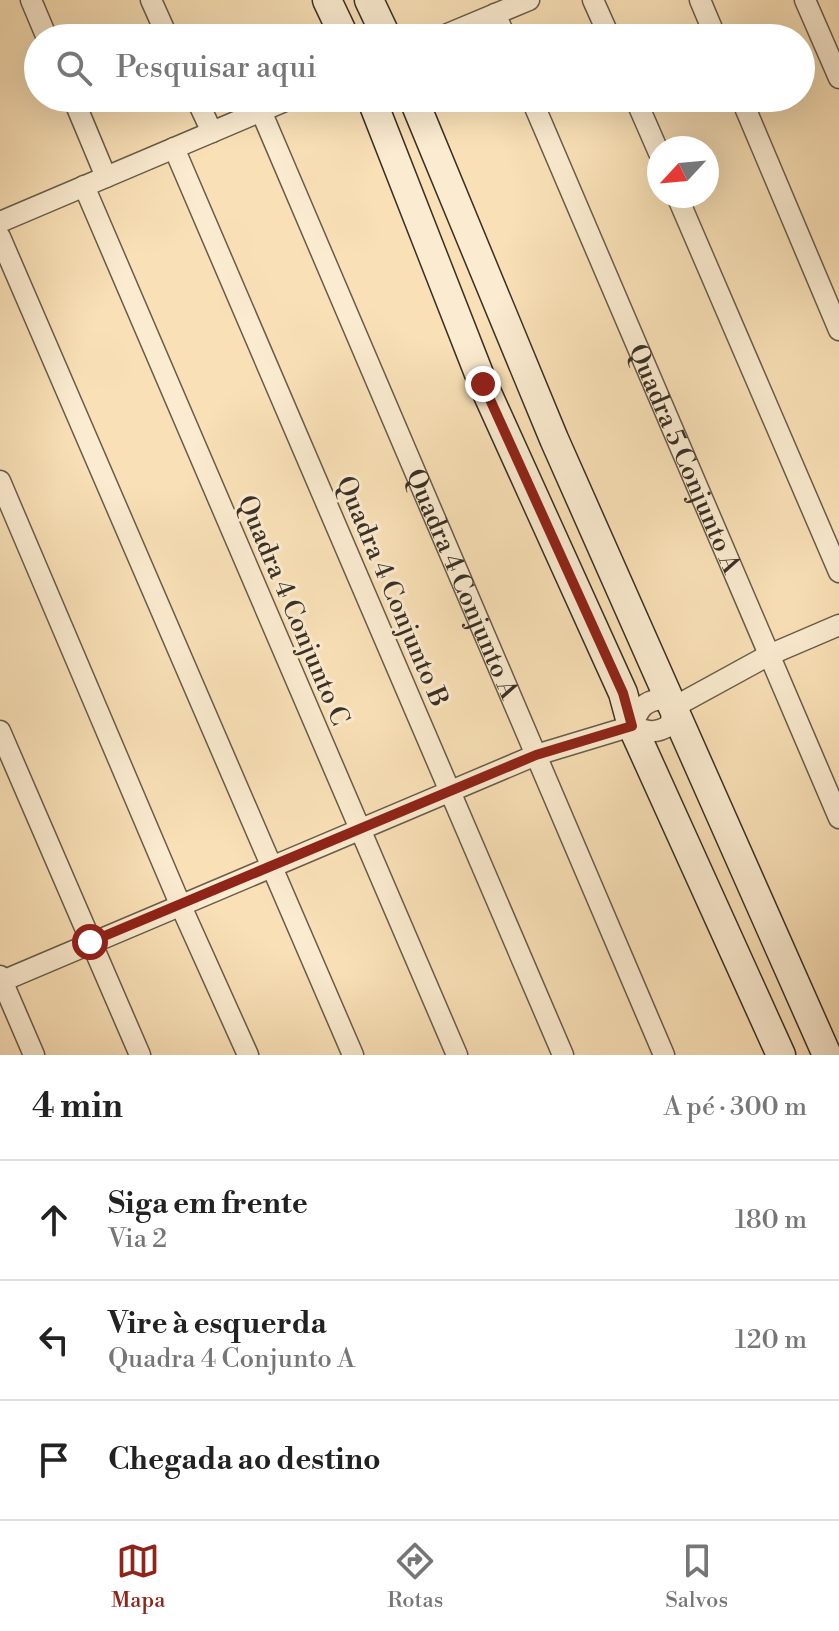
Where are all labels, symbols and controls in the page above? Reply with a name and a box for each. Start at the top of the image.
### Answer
search box [24,24,815,112]
icon: search [52,46,96,90]
text: Pesquisar aqui [116,49,317,87]
north arrow [647,136,719,208]
street label: Quadra 5 Conjunto A [621,339,748,579]
route end [465,366,501,402]
street label: Quadra 4 Conjunto A [399,464,526,705]
street label: Quadra 4 Conjunto B [329,471,455,712]
street label: Quadra 4 Conjunto C [230,490,356,730]
route start [72,924,108,960]
text: 4 min [32,1086,123,1128]
text: A pé · 300 m [664,1091,807,1123]
text: Siga em frente [108,1185,308,1223]
icon: ahead [32,1198,76,1242]
text: 180 m [735,1204,807,1236]
text: Via 2 [108,1223,167,1255]
text: Vire à esquerda [108,1305,327,1343]
icon: left [32,1318,76,1362]
text: 120 m [735,1324,807,1356]
text: Quadra 4 Conjunto A [108,1343,355,1375]
icon: arrive [32,1438,76,1482]
text: Chegada ao destino [108,1441,381,1479]
tab: Mapa [111,1539,165,1614]
tab: Rotas [387,1539,443,1614]
tab: Salvos [665,1539,728,1614]

